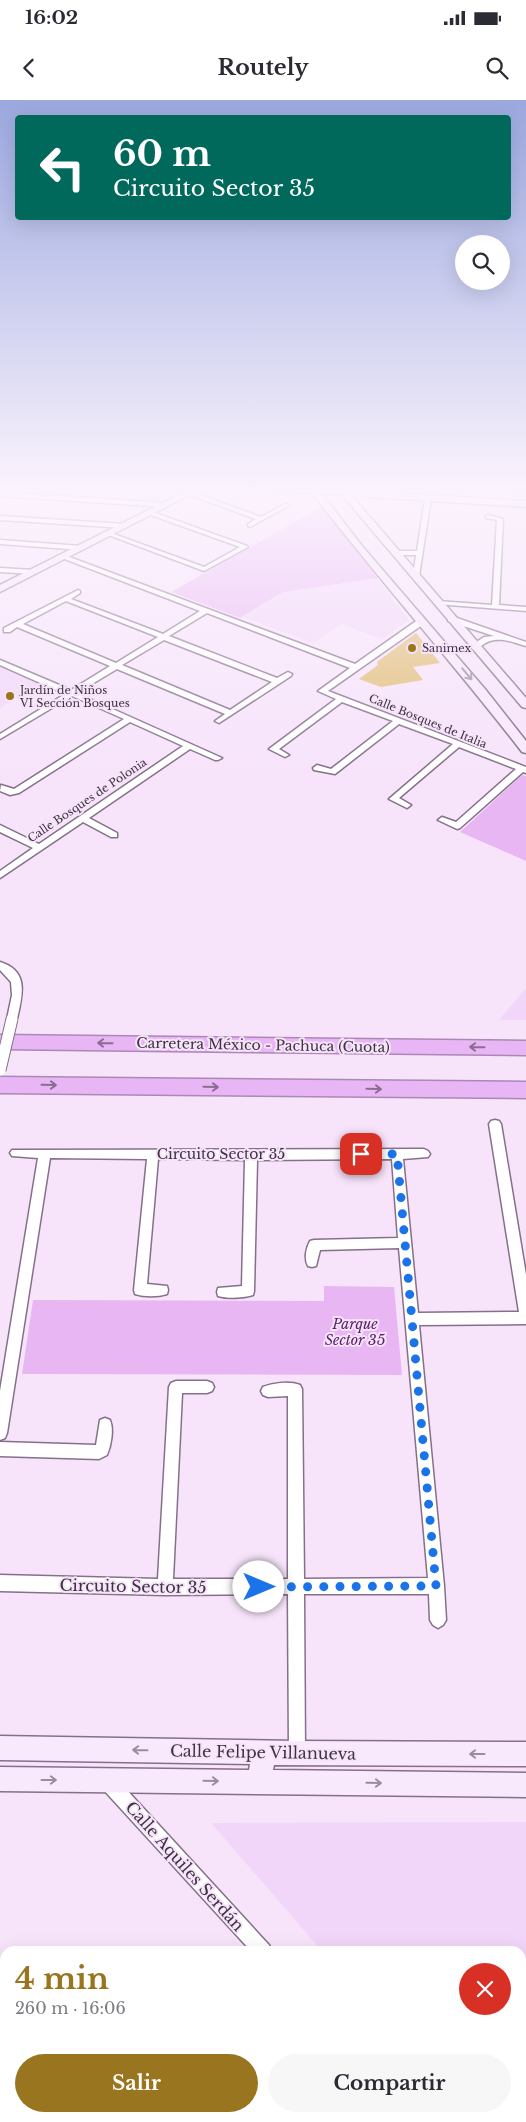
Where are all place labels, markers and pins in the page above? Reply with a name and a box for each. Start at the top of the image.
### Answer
place label: Sanimex [422,641,472,655]
marker: Sanimex [406,642,418,654]
place label: Jardín de Niños VI Sección Bosques [18,683,130,710]
marker: Jardín de Niños VI Sección Bosques [4,690,16,702]
pin [340,1133,382,1175]

